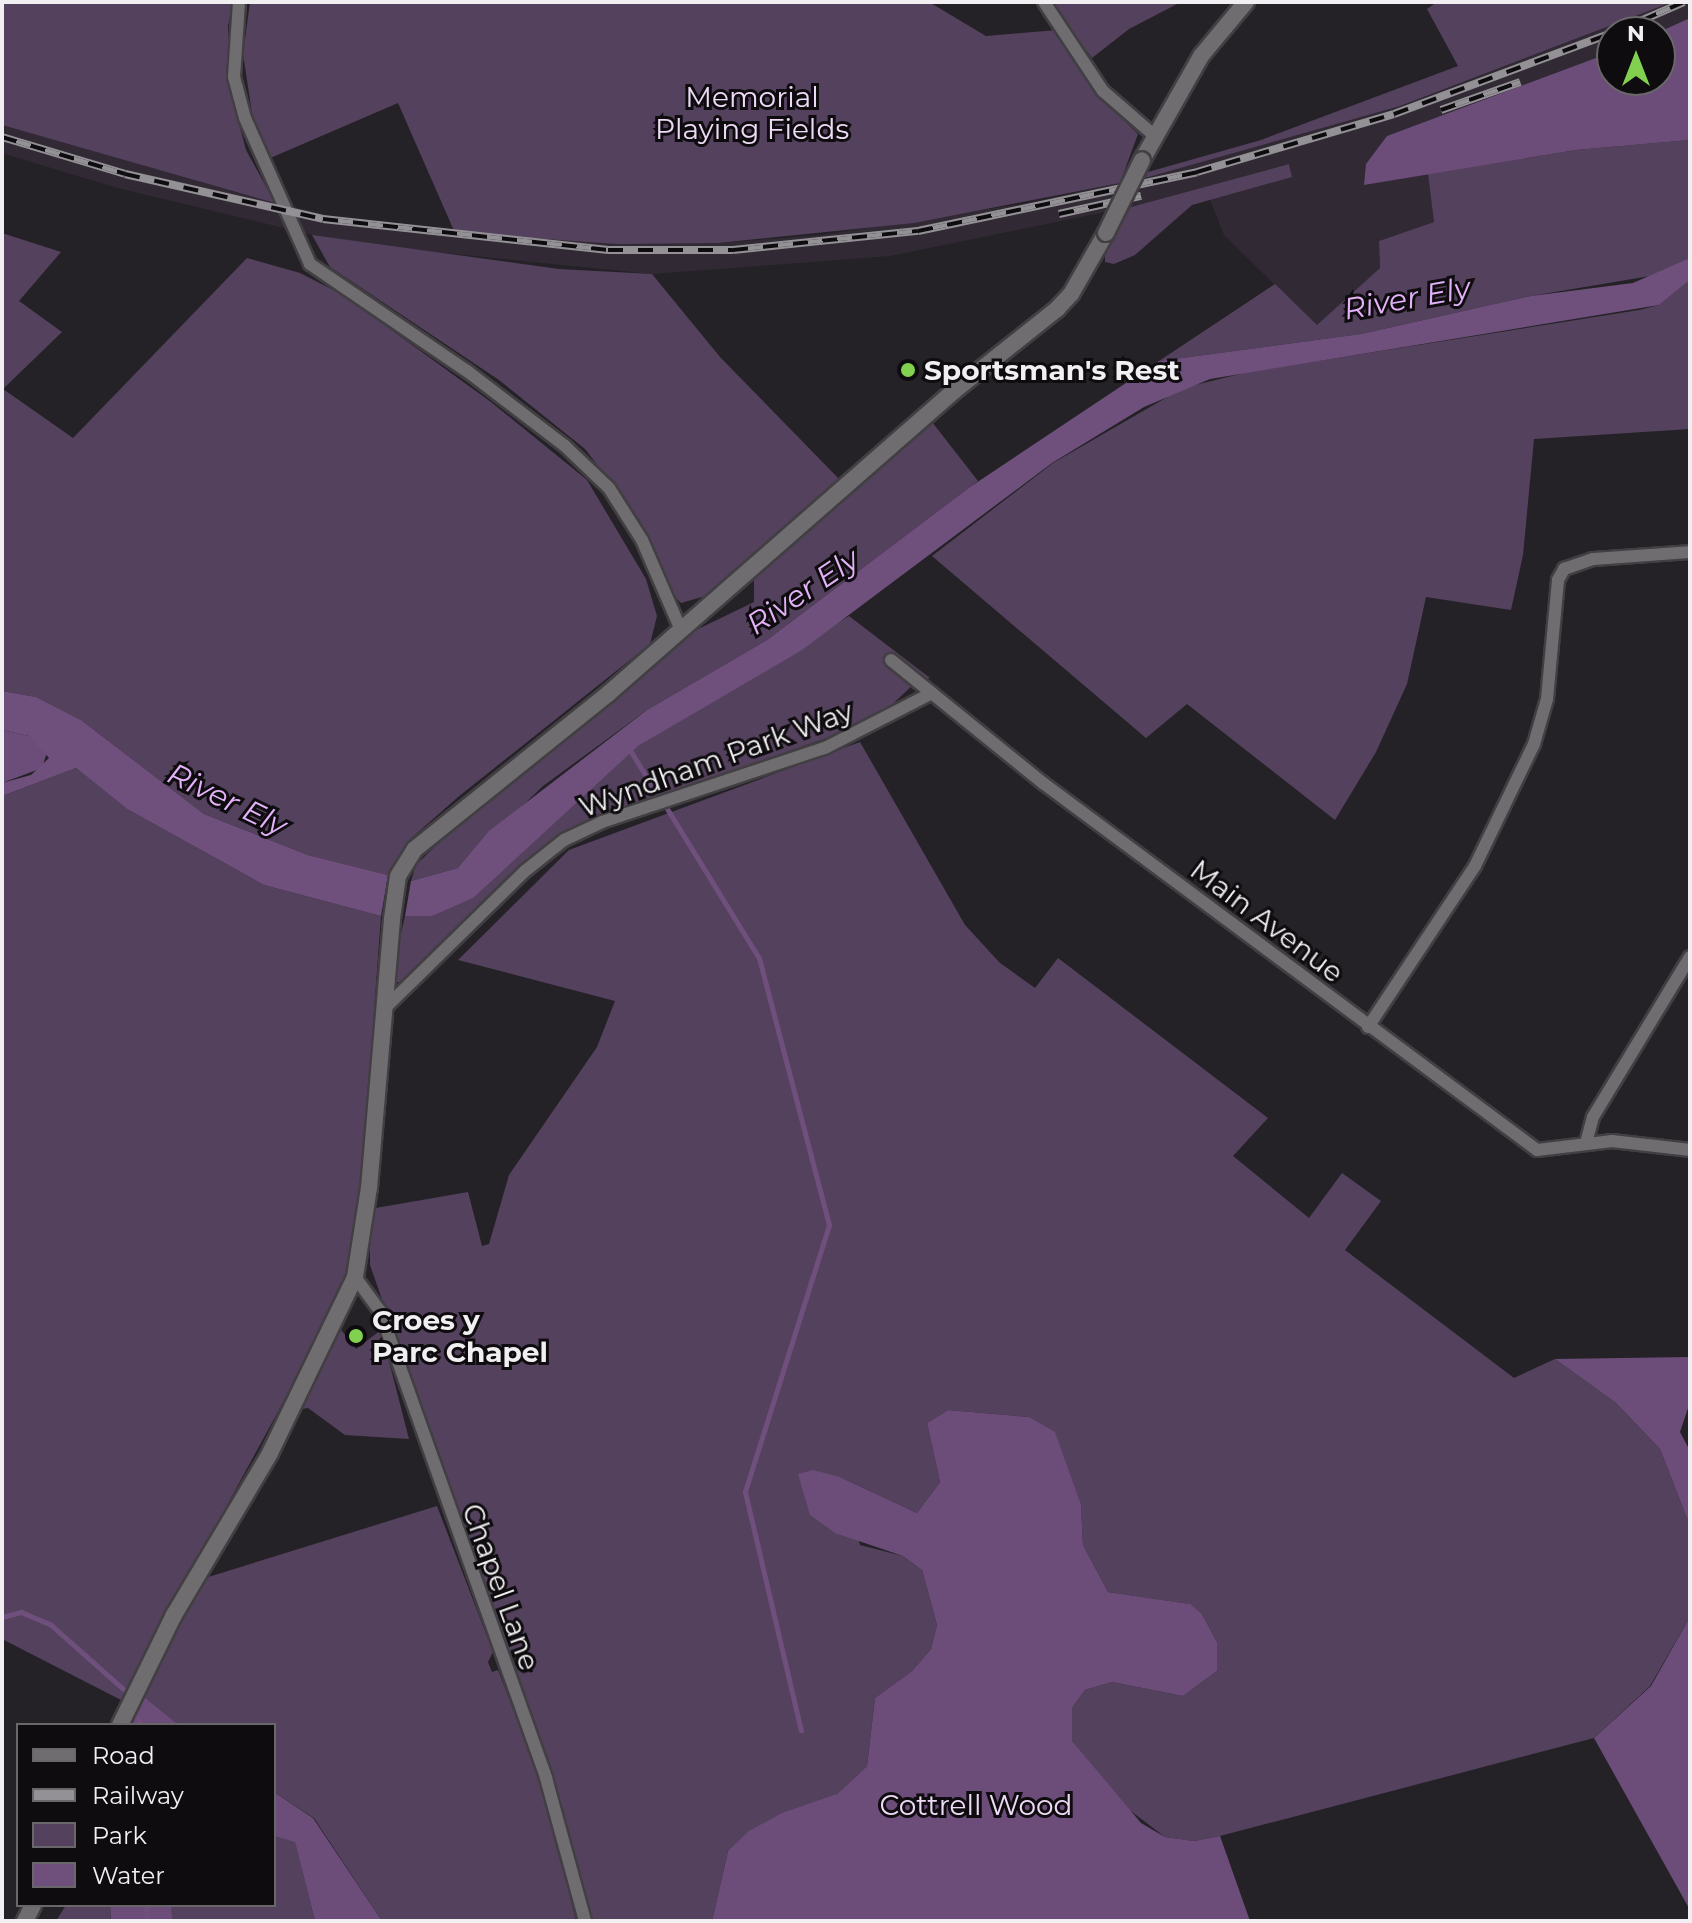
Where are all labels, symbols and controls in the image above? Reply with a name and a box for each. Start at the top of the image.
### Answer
north arrow [1596,16,1676,96]
text: N [1627,20,1645,47]
park label: Memorial Playing Fields [655,80,849,146]
water label: River Ely [1341,270,1473,328]
place label: Sportsman's Rest [924,353,1180,387]
marker: Sportsman's Rest [899,361,917,379]
water label: River Ely [740,541,866,643]
street label: Wyndham Park Way [575,694,857,824]
water label: River Ely [162,756,292,844]
street label: Main Avenue [1184,853,1350,989]
place label: Croes y Parc Chapel [372,1303,548,1369]
marker: Croes y Parc Chapel [347,1327,365,1345]
street label: Chapel Lane [455,1499,547,1675]
legend [16,1723,276,1907]
text: Road [92,1741,155,1770]
text: Railway [92,1781,184,1810]
park label: Cottrell Wood [880,1788,1072,1822]
text: Park [92,1821,147,1850]
text: Water [92,1861,165,1890]

